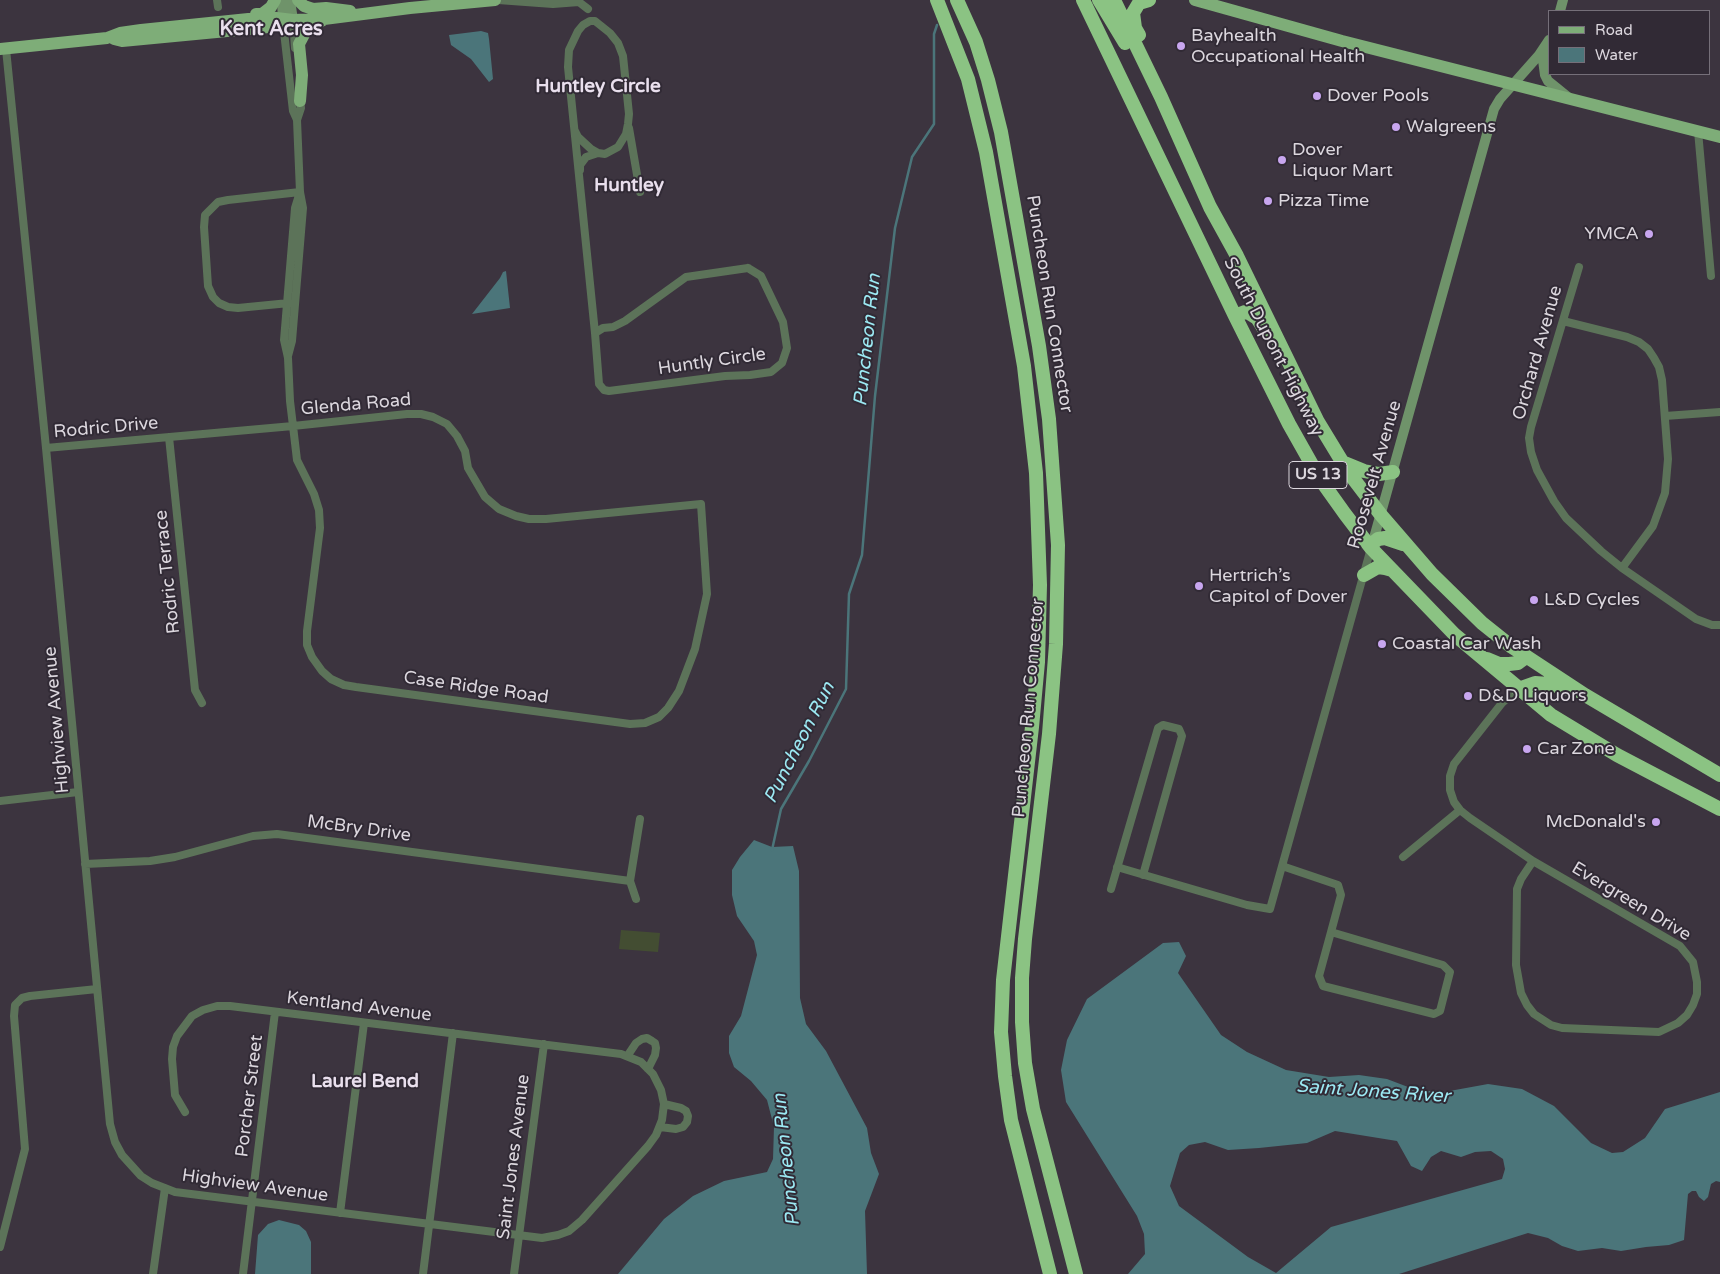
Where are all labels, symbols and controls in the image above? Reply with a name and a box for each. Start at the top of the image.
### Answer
legend [1548,10,1710,75]
district label: Kent Acres [219,18,323,42]
text: Road [1595,21,1633,39]
place label: Bayhealth Occupational Health [1191,25,1365,68]
marker: Bayhealth Occupational Health [1175,40,1187,52]
text: Water [1595,46,1638,64]
district label: Huntley Circle [535,76,661,98]
place label: Dover Pools [1327,85,1429,107]
marker: Dover Pools [1311,90,1323,102]
place label: Walgreens [1406,116,1496,138]
marker: Walgreens [1390,121,1402,133]
place label: Dover Liquor Mart [1292,139,1393,182]
marker: Dover Liquor Mart [1276,154,1288,166]
district label: Huntley [594,175,664,197]
place label: Pizza Time [1278,190,1369,212]
street label: Puncheon Run Connector [1021,194,1077,414]
marker: Pizza Time [1262,195,1274,207]
place label: YMCA [1584,223,1639,245]
marker: YMCA [1643,228,1655,240]
street label: South Dupont Highway [1218,254,1328,440]
water label: Puncheon Run [850,273,886,407]
street label: Orchard Avenue [1508,283,1568,423]
street label: Huntly Circle [657,344,767,380]
street label: Glenda Road [300,389,412,421]
street label: Roosevelt Avenue [1343,398,1407,552]
street label: Rodric Drive [53,413,159,443]
road number: US 13 [1289,462,1347,488]
street label: Rodric Terrace [151,509,185,635]
place label: Hertrich’s Capitol of Dover [1209,565,1347,608]
marker: Hertrich’s Capitol of Dover [1193,580,1205,592]
place label: L&D Cycles [1544,589,1640,611]
marker: L&D Cycles [1528,594,1540,606]
street label: Puncheon Run Connector [1009,597,1049,819]
place label: Coastal Car Wash [1392,633,1541,655]
marker: Coastal Car Wash [1376,638,1388,650]
street label: Highview Avenue [40,646,74,794]
street label: Case Ridge Road [402,667,550,709]
water label: Puncheon Run [760,679,840,807]
place label: D&D Liquors [1478,685,1587,707]
marker: D&D Liquors [1462,690,1474,702]
place label: Car Zone [1537,738,1615,760]
marker: Car Zone [1521,743,1533,755]
street label: McBry Drive [306,811,412,847]
place label: McDonald's [1546,811,1646,833]
marker: McDonald's [1650,816,1662,828]
street label: Evergreen Drive [1567,858,1695,946]
street label: Kentland Avenue [285,987,433,1027]
street label: Porcher Street [232,1034,268,1158]
district label: Laurel Bend [311,1071,419,1093]
street label: Saint Jones Avenue [493,1073,535,1241]
water label: Saint Jones River [1296,1075,1450,1109]
water label: Puncheon Run [769,1093,805,1227]
street label: Highview Avenue [180,1165,330,1207]

